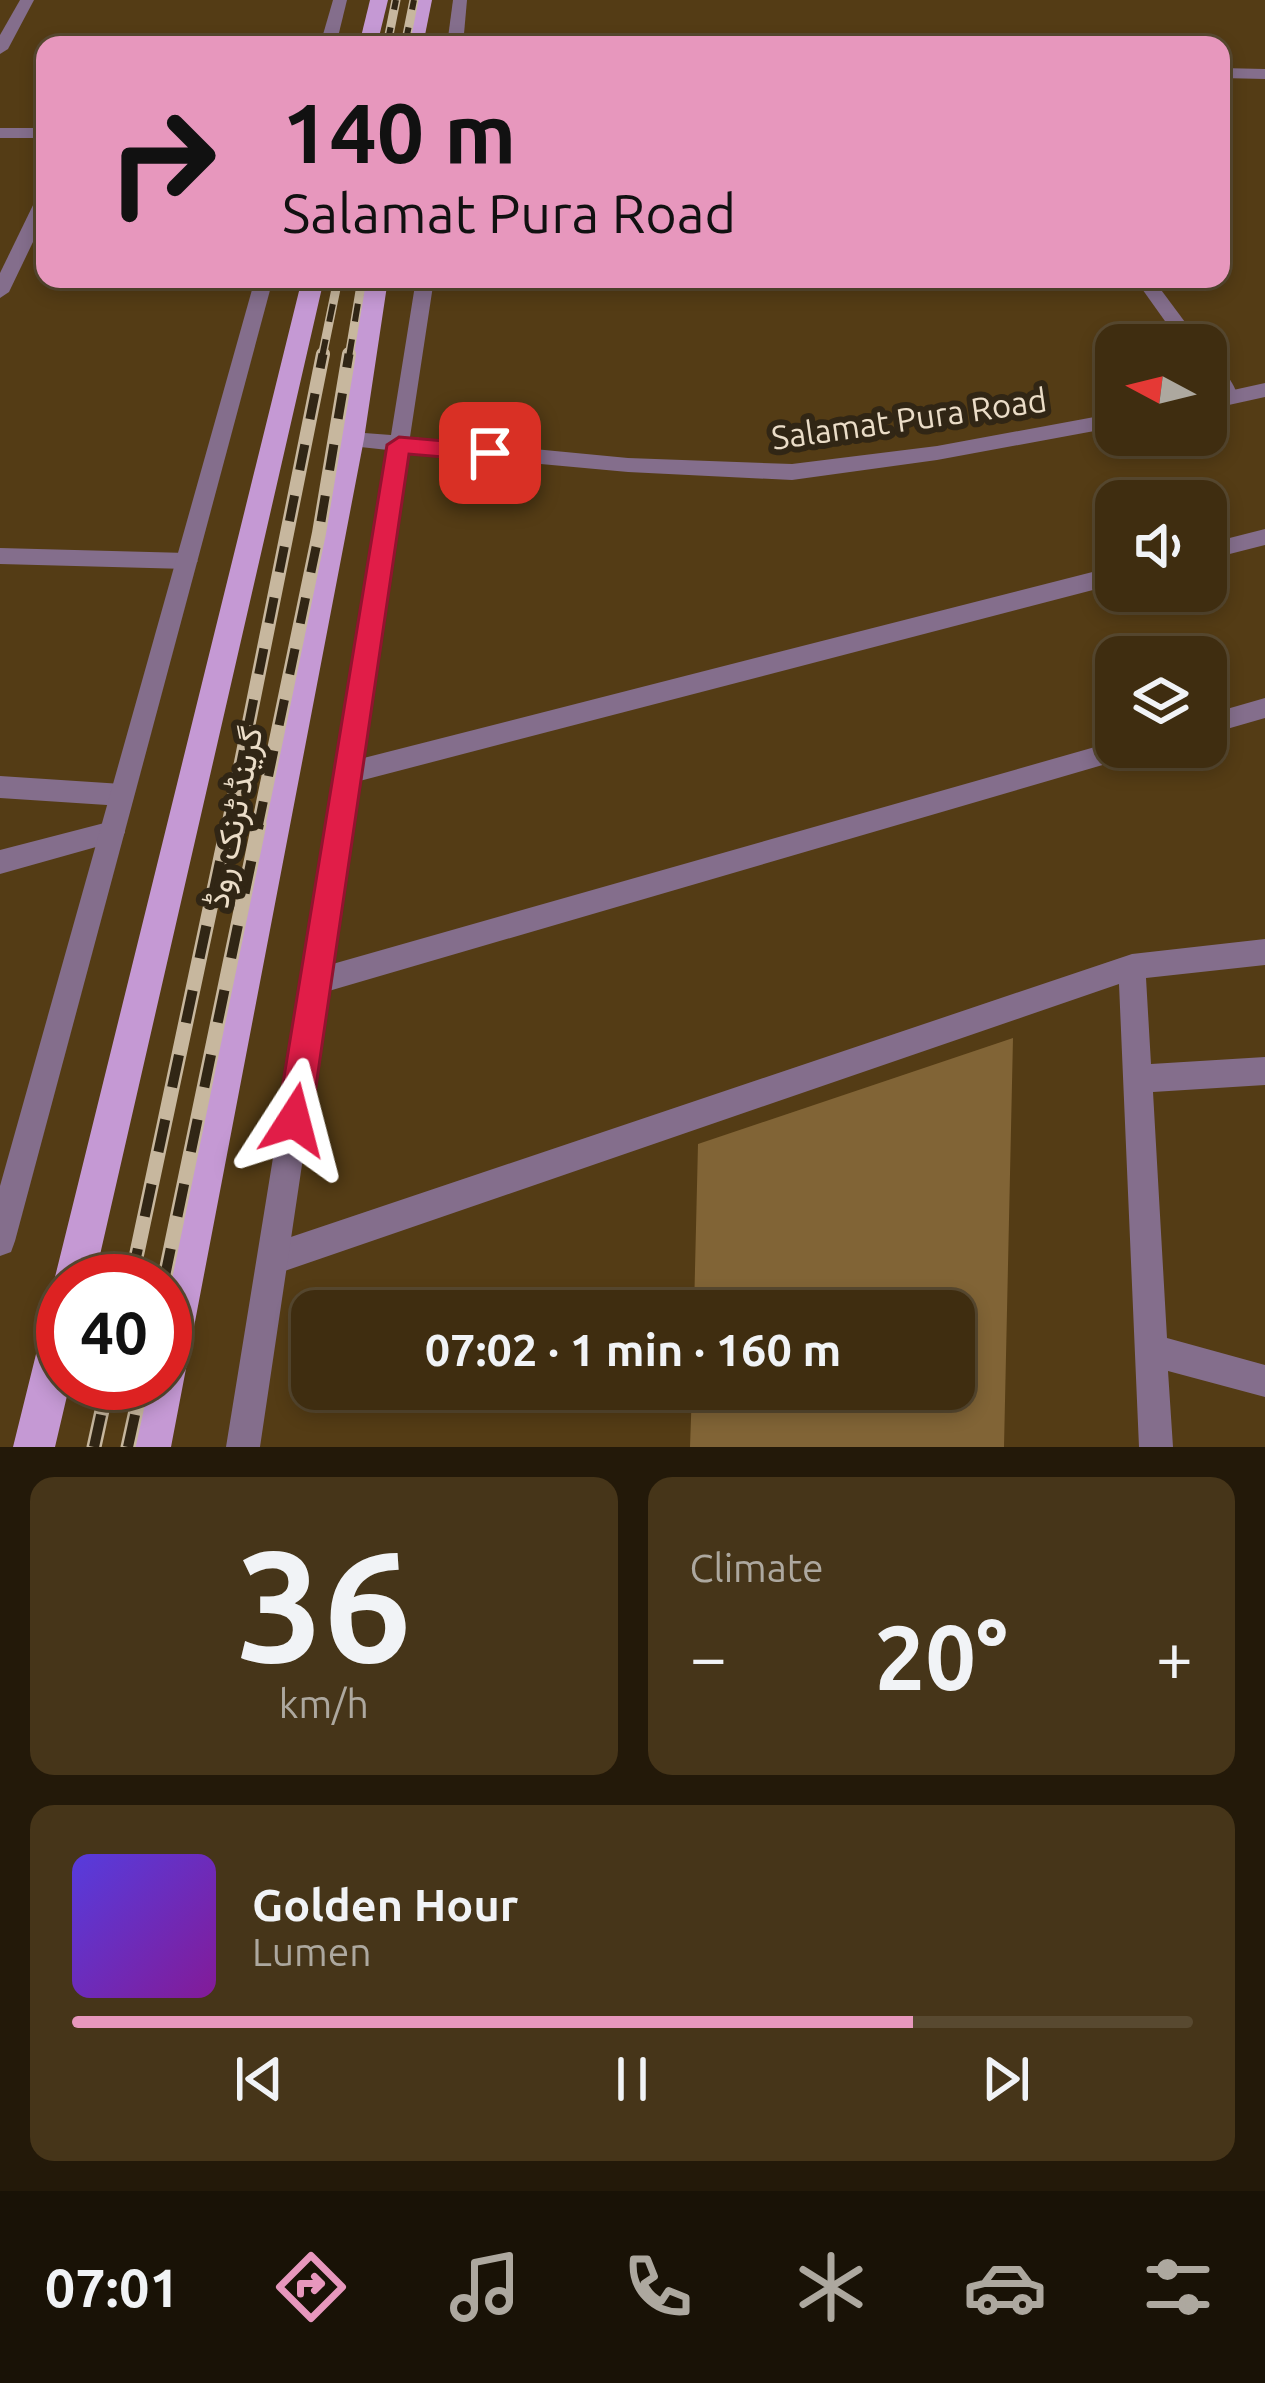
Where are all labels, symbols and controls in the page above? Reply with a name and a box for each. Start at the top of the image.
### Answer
icon: right [84,84,240,240]
text: 140 m [282,85,516,179]
text: Salamat Pura Road [282,183,736,243]
north arrow [1095,324,1227,456]
map controls [1095,324,1227,768]
street label: Salamat Pura Road [769,380,1049,456]
pin [439,402,541,504]
icon: arrive [457,420,523,486]
button: sound [1095,480,1227,612]
button: layers [1095,636,1227,768]
street label: گرینڈ ٹرنک روڈ [197,723,272,911]
position arrow [231,1057,357,1183]
speed limit sign: 40 [36,1254,192,1410]
text: 07:02 · 1 min · 160 m [425,1324,841,1375]
text: 36 [236,1517,412,1691]
text: Climate [690,1546,824,1589]
text: 20° [875,1606,1008,1707]
text: − [690,1619,727,1693]
text: + [1156,1619,1193,1693]
text: km/h [279,1682,369,1725]
text: Golden Hour [252,1879,518,1930]
text: Lumen [252,1930,372,1973]
icon: previous [226,2046,292,2112]
icon: pause [599,2046,665,2112]
icon: next [973,2046,1039,2112]
icon: directions [269,2245,353,2329]
icon: music [443,2245,527,2329]
icon: phone [616,2245,700,2329]
icon: climate [789,2245,873,2329]
icon: car [963,2245,1047,2329]
icon: filters [1136,2245,1220,2329]
text: 07:01 [45,2257,180,2317]

